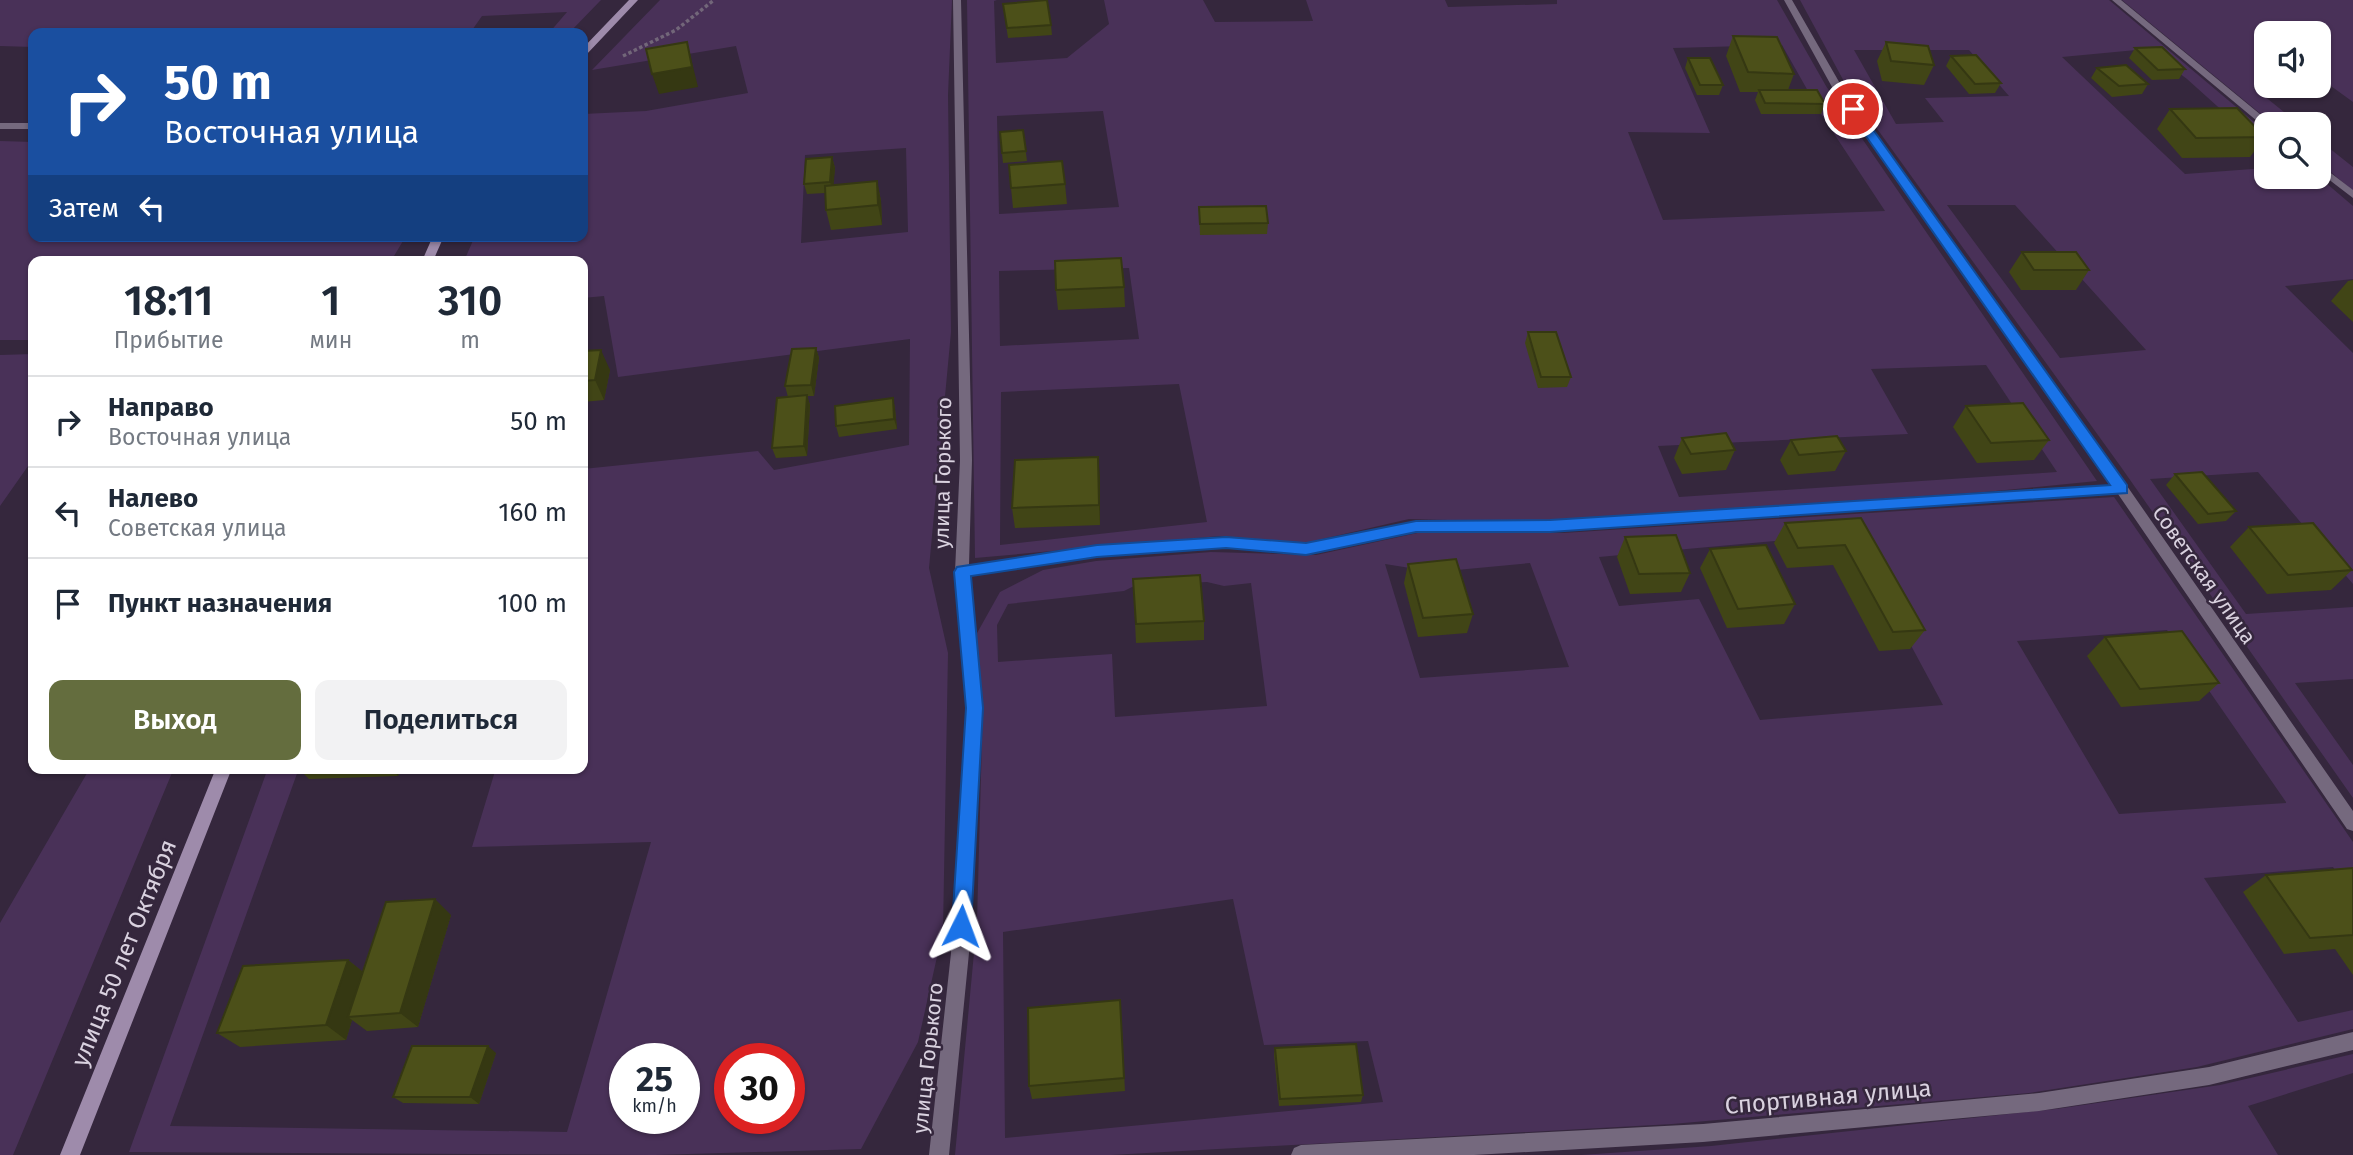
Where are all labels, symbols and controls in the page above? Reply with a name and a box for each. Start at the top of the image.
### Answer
map controls [2254,21,2331,189]
button: sound [2254,21,2331,98]
text: 50 m [164,53,272,112]
icon: right [49,56,140,147]
pin [1823,79,1883,139]
icon: arrive [1834,90,1872,128]
button: search [2254,112,2331,189]
text: Восточная улица [164,113,419,151]
icon: left [133,189,171,227]
text: Затем [49,193,119,224]
text: 18:11 [124,276,213,326]
text: 1 [321,276,340,326]
text: 310 [438,276,502,326]
text: Прибытие [114,326,224,354]
text: мин [309,326,352,354]
text: m [460,326,480,354]
text: Направо [108,392,214,423]
street label: улица Горького [929,397,957,549]
icon: right [49,403,87,441]
text: 50 m [510,406,567,437]
text: Восточная улица [108,423,291,451]
text: Налево [108,483,198,514]
icon: left [49,494,87,532]
text: 160 m [498,497,567,528]
street label: Советская улица [2147,501,2261,649]
text: Советская улица [108,514,286,542]
icon: arrive [49,585,87,623]
text: Пункт назначения [108,588,332,619]
text: 100 m [498,588,567,619]
button: Выход [49,680,301,760]
button: Поделиться [315,680,567,760]
street label: улица 50 лет Октября [66,835,182,1071]
position arrow [924,889,998,963]
street label: улица Горького [907,981,949,1135]
speed limit sign: 30 [714,1043,805,1134]
text: 25 [636,1058,673,1100]
street label: Спортивная улица [1723,1074,1933,1120]
text: km/h [632,1095,677,1117]

